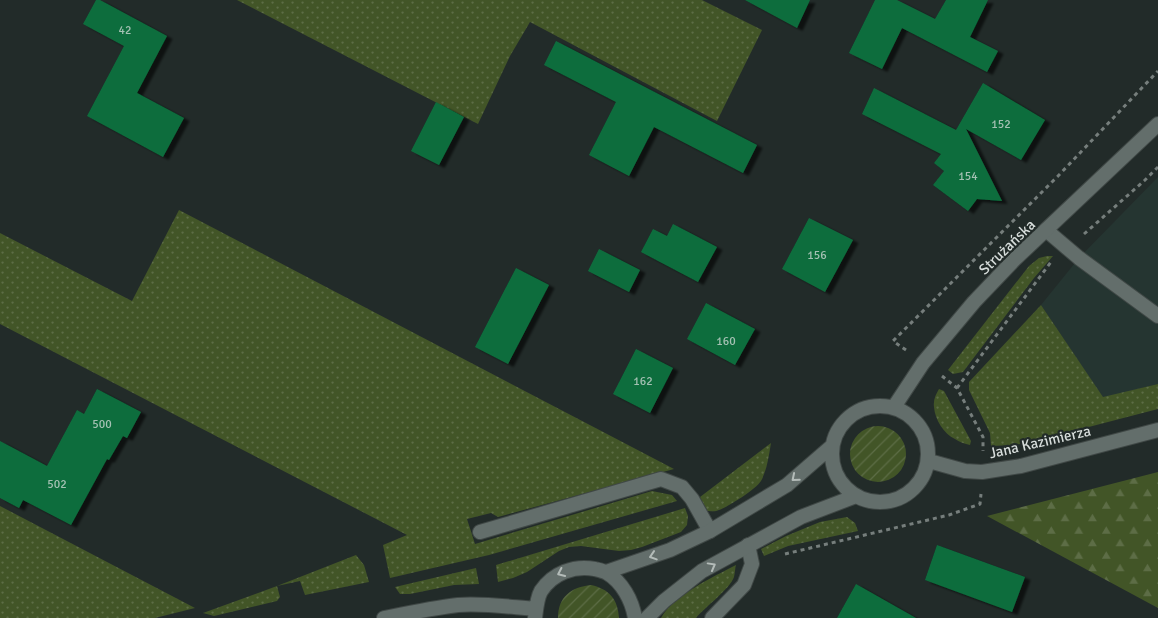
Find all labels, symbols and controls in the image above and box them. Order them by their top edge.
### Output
house number: 42 [119,23,131,38]
house number: 152 [991,117,1011,132]
house number: 154 [958,169,978,184]
street label: Strużańska [975,216,1039,278]
house number: 156 [807,248,827,263]
house number: 160 [716,334,736,349]
house number: 162 [633,374,653,389]
house number: 500 [92,417,112,432]
street label: Jana Kazimierza [987,422,1093,462]
one-way arrow [792,472,801,480]
house number: 502 [47,477,67,492]
one-way arrow [650,550,658,560]
one-way arrow [706,562,715,572]
one-way arrow [557,567,566,578]

